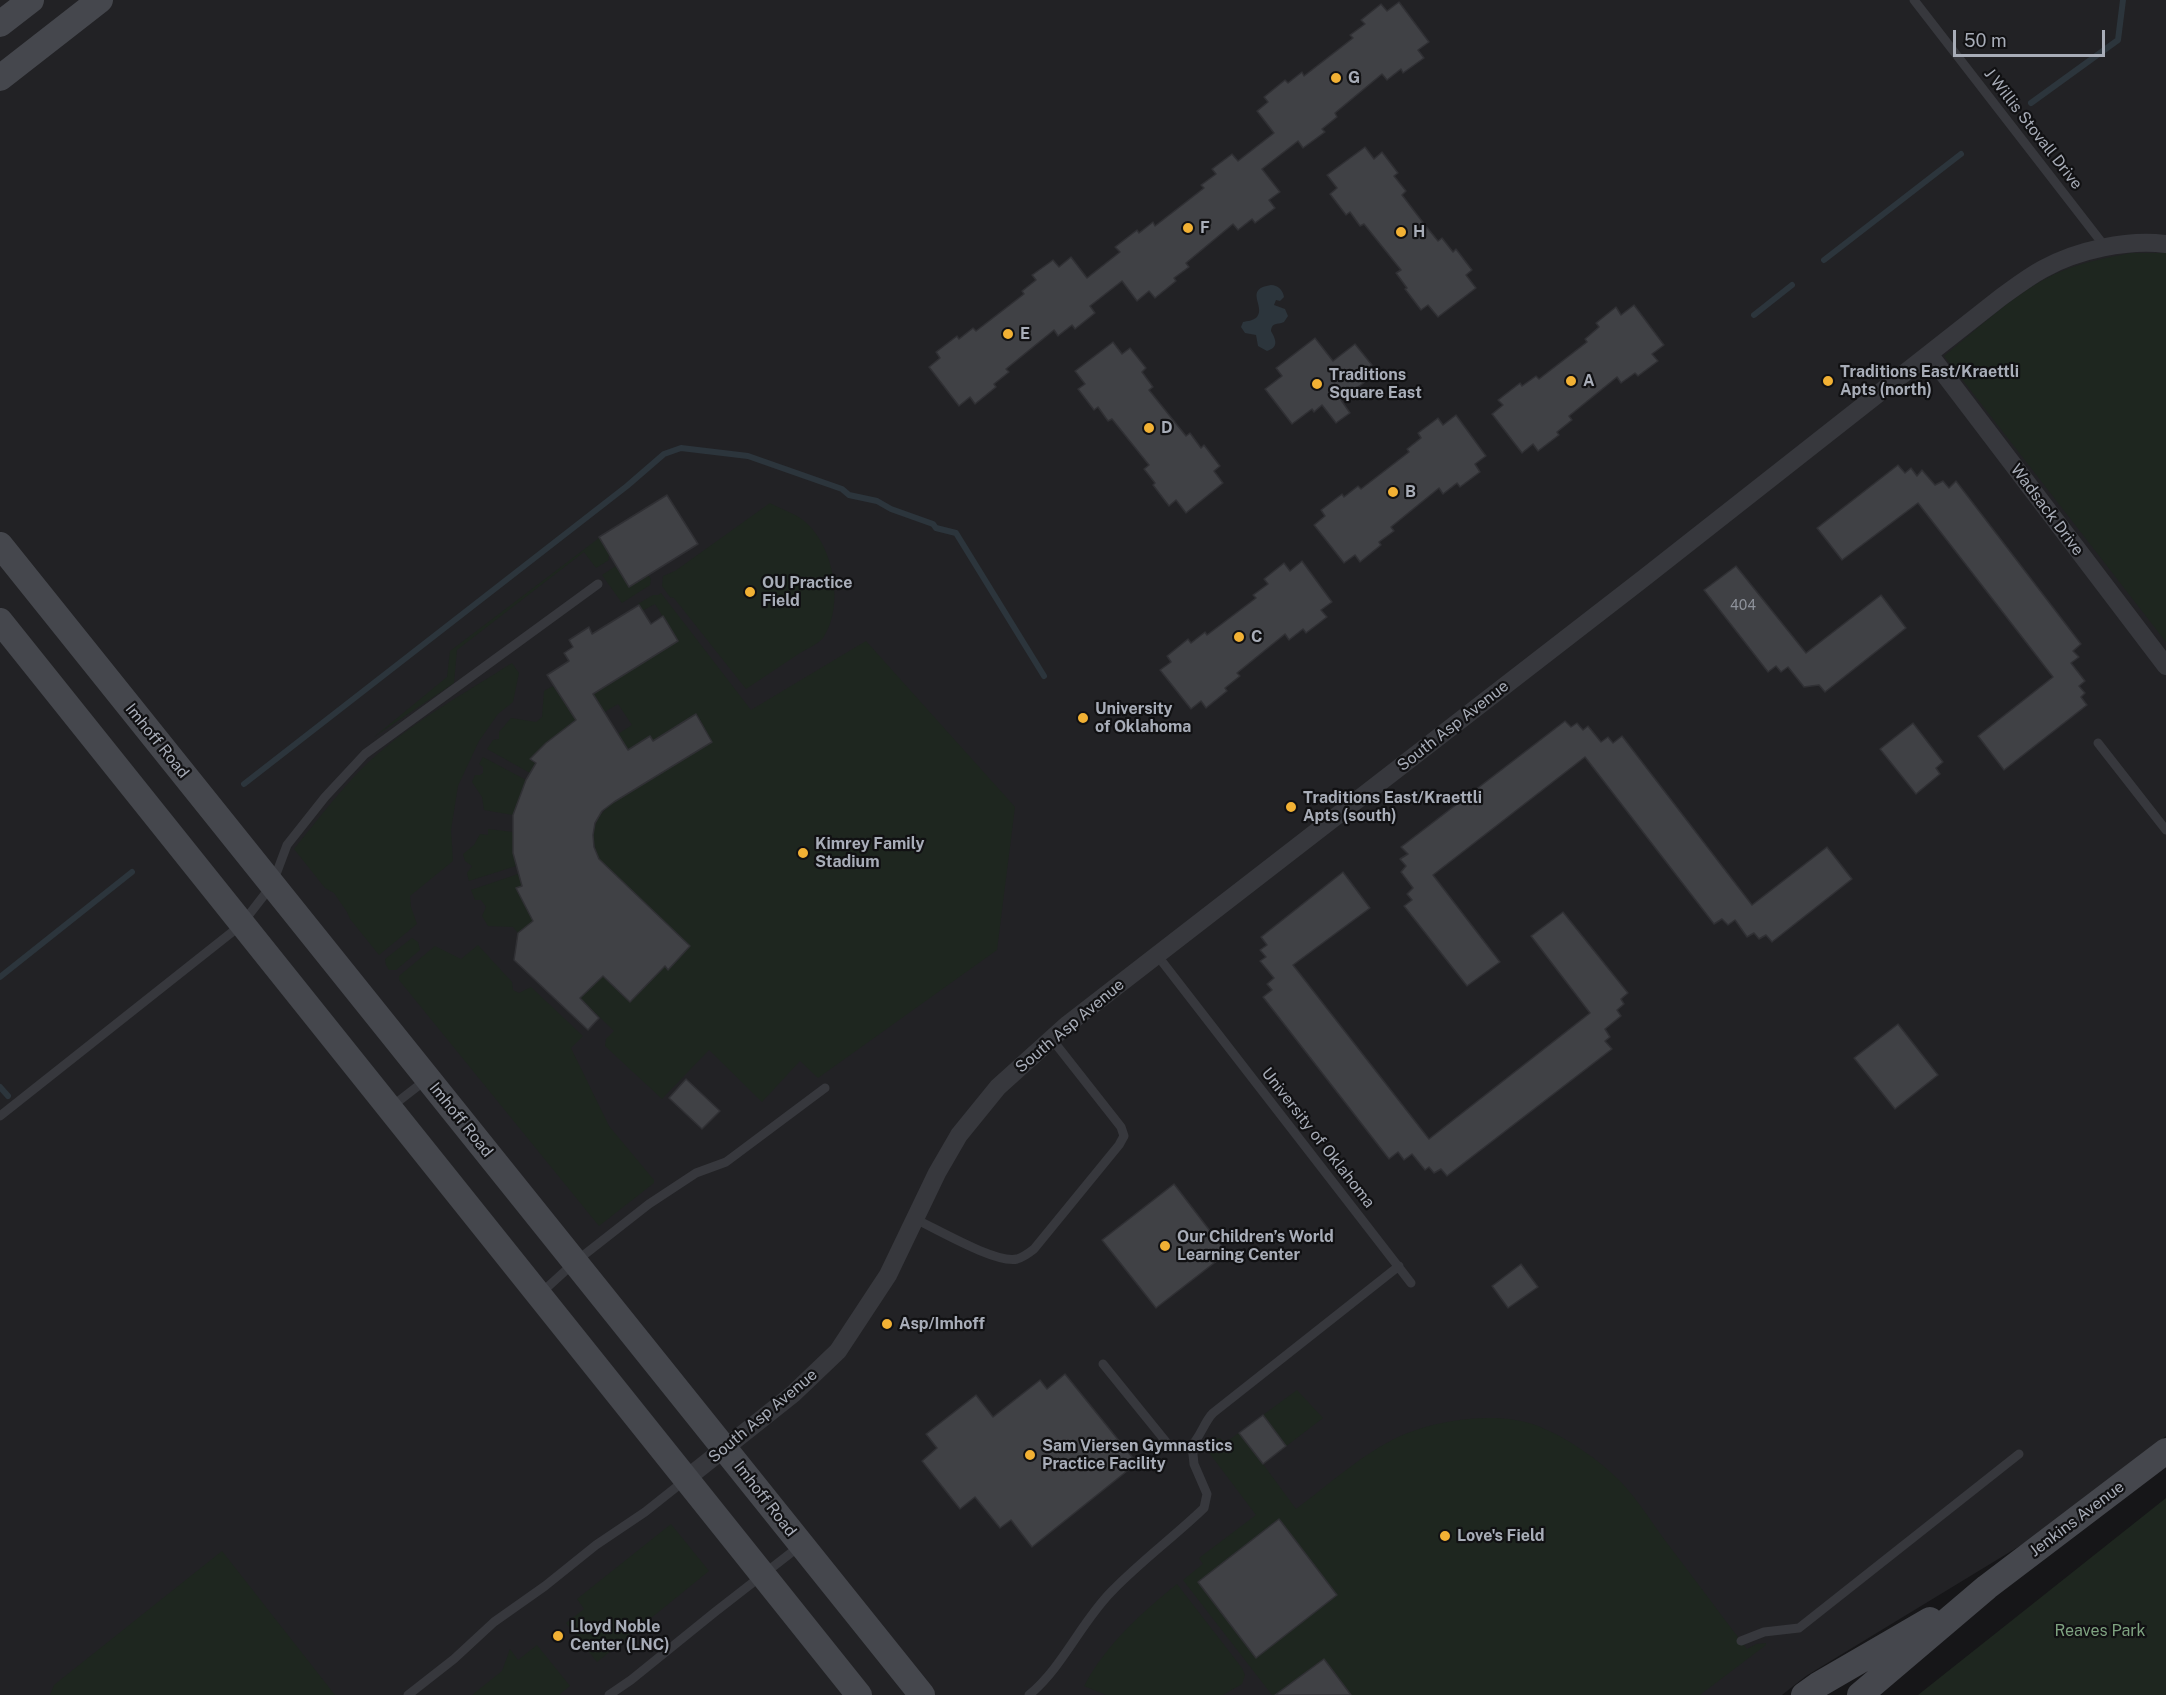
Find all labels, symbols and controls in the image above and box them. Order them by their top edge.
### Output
scale bar [1956,18,2108,56]
text: 50 m [1964,30,2007,51]
street label: J Willis Stovall Drive [1980,65,2086,193]
place label: G [1348,68,1360,88]
marker: G [1329,71,1343,85]
place label: F [1200,218,1210,238]
marker: F [1181,221,1195,235]
place label: H [1413,222,1425,242]
marker: H [1394,225,1408,239]
place label: E [1020,324,1030,344]
marker: E [1001,327,1015,341]
place label: Traditions East/Kraettli Apts (north) [1840,362,2019,400]
place label: Traditions Square East [1329,365,1422,403]
place label: A [1583,371,1595,391]
marker: A [1564,374,1578,388]
marker: Traditions East/Kraettli Apts (north) [1821,374,1835,388]
marker: Traditions Square East [1310,377,1324,391]
place label: D [1161,418,1173,438]
marker: D [1142,421,1156,435]
street label: Wadsack Drive [2006,460,2088,560]
place label: B [1405,482,1416,502]
marker: B [1386,485,1400,499]
place label: OU Practice Field [762,573,852,611]
marker: OU Practice Field [743,585,757,599]
house number: 404 [1730,598,1756,614]
place label: C [1251,627,1262,647]
marker: C [1232,630,1246,644]
street label: South Asp Avenue [1394,677,1512,775]
place label: University of Oklahoma [1095,699,1191,737]
street label: Imhoff Road [121,700,193,782]
marker: University of Oklahoma [1076,711,1090,725]
place label: Traditions East/Kraettli Apts (south) [1303,788,1482,826]
marker: Traditions East/Kraettli Apts (south) [1284,800,1298,814]
place label: Kimrey Family Stadium [815,834,925,872]
marker: Kimrey Family Stadium [796,846,810,860]
street label: South Asp Avenue [1012,975,1128,1077]
street label: University of Oklahoma [1257,1064,1379,1212]
street label: Imhoff Road [425,1079,497,1161]
place label: Our Children’s World Learning Center [1177,1227,1334,1265]
marker: Our Children’s World Learning Center [1158,1239,1172,1253]
place label: Asp/Imhoff [899,1314,985,1334]
marker: Asp/Imhoff [880,1317,894,1331]
street label: South Asp Avenue [705,1365,821,1467]
place label: Sam Viersen Gymnastics Practice Facility [1042,1436,1232,1474]
marker: Sam Viersen Gymnastics Practice Facility [1023,1448,1037,1462]
street label: Imhoff Road [730,1457,800,1541]
street label: Jenkins Avenue [2026,1477,2128,1561]
place label: Love's Field [1457,1526,1544,1546]
marker: Love's Field [1438,1529,1452,1543]
place label: Lloyd Noble Center (LNC) [570,1617,670,1655]
park label: Reaves Park [2054,1621,2146,1641]
marker: Lloyd Noble Center (LNC) [551,1629,565,1643]

